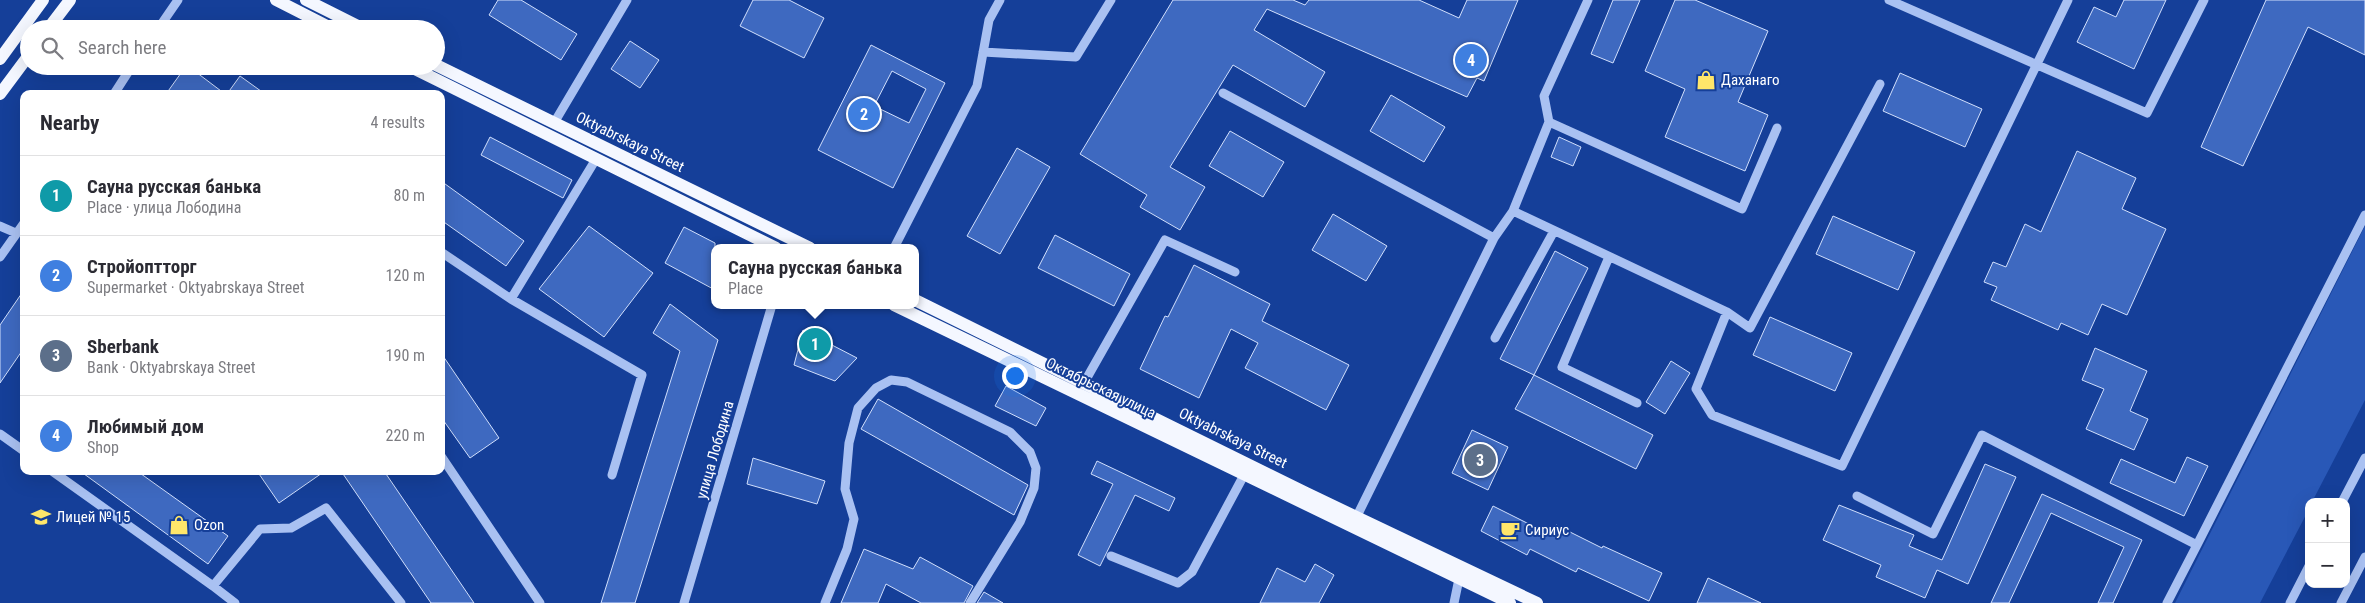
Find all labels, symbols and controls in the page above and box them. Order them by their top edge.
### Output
search box [20,20,445,75]
icon: search [38,34,66,62]
text: Search here [78,36,166,59]
pin: 4 [1455,41,1487,79]
shop icon: Даханаго [1695,69,1717,91]
place label: Даханаго [1721,71,1780,89]
pin: 2 [848,95,880,133]
street label: Oktyabrskaya Street [573,108,687,176]
text: Nearby [40,111,99,135]
text: 4 results [370,113,425,132]
text: Сауна русская банька [87,175,261,198]
text: 1 [52,186,60,205]
text: 80 m [393,186,425,205]
text: Place · улица Лободина [87,198,241,217]
popup [711,244,919,309]
text: Стройоптторг [87,255,197,278]
text: Сауна русская банька [728,256,902,279]
text: 2 [52,266,60,285]
text: 120 m [386,266,425,285]
text: Supermarket · Oktyabrskaya Street [87,278,304,297]
text: Place [728,279,763,298]
pin: 1 [799,325,831,363]
text: Sberbank [87,335,159,358]
text: 3 [52,346,60,365]
text: 190 m [386,346,425,365]
street label: Октябрьская улица [1043,354,1159,422]
text: Bank · Oktyabrskaya Street [87,358,256,377]
your location [1002,363,1028,389]
street label: улица Лободина [692,399,738,501]
street label: Oktyabrskaya Street [1176,404,1290,472]
text: Любимый дом [87,415,204,438]
text: 4 [52,426,60,445]
text: 220 m [386,426,425,445]
text: Shop [87,438,119,457]
pin: 3 [1464,441,1496,479]
map controls [2305,498,2350,588]
button: + [2305,498,2350,543]
school or university icon: Лицей № 15 [30,506,52,528]
place label: Лицей № 15 [56,508,130,526]
shop icon: Ozon [168,514,190,536]
place label: Ozon [194,516,224,534]
cafe icon: Сириус [1499,519,1521,541]
place label: Сириус [1525,521,1569,539]
button: − [2305,543,2350,588]

